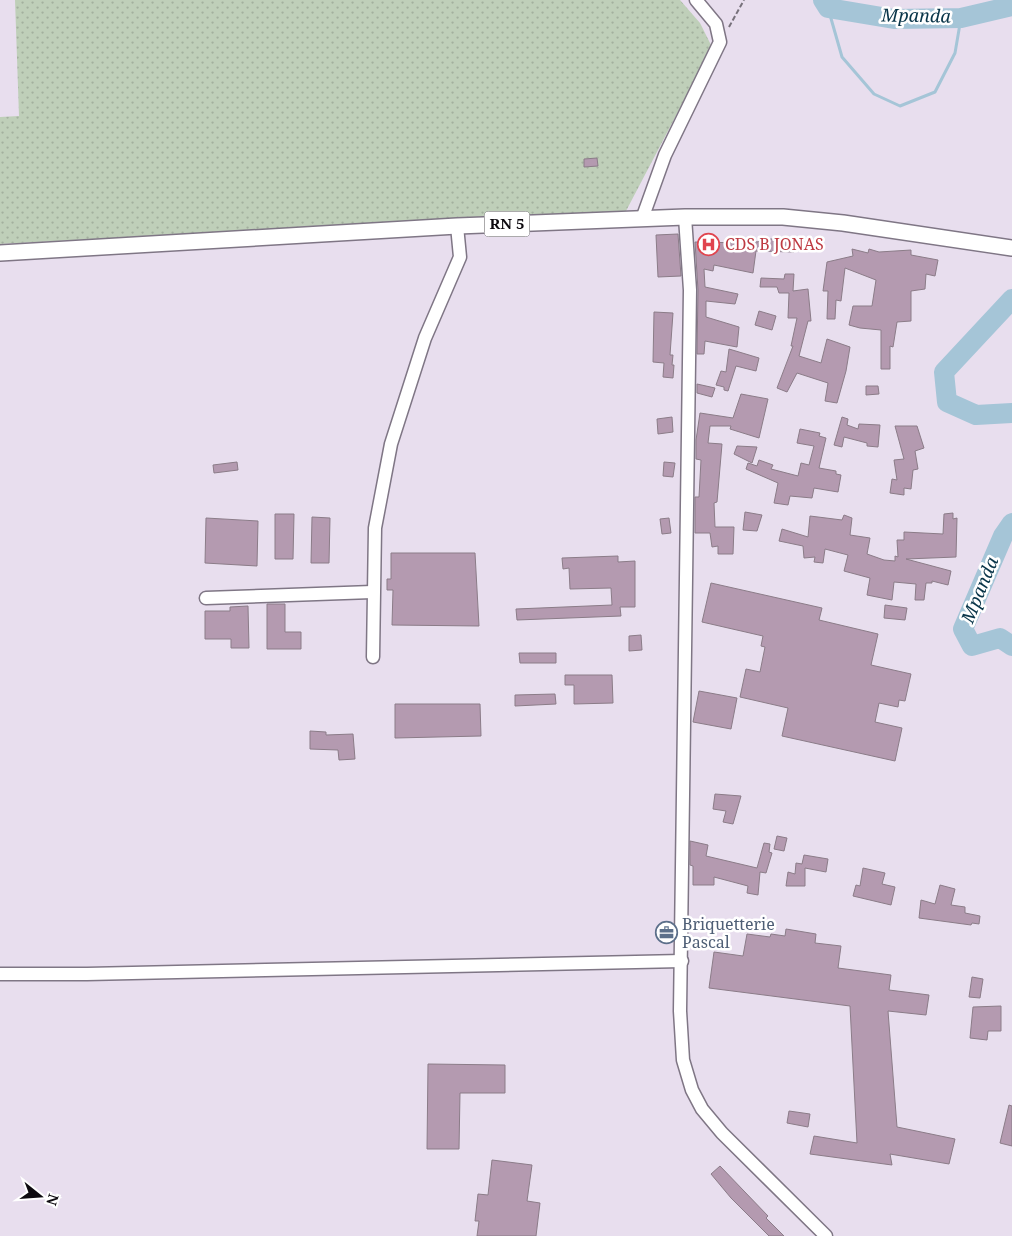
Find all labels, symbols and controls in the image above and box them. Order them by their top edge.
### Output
water label: Mpanda [880,2,951,28]
road number: RN 5 [484,212,530,236]
hospital icon: CDS B JONAS [697,232,721,256]
place label: CDS B JONAS [725,233,824,255]
water label: Mpanda [955,552,1003,627]
place label: Briquetterie Pascal [682,913,775,953]
office icon: Briquetterie Pascal [654,921,678,945]
north arrow [15,1171,65,1221]
text: N [42,1192,64,1208]

